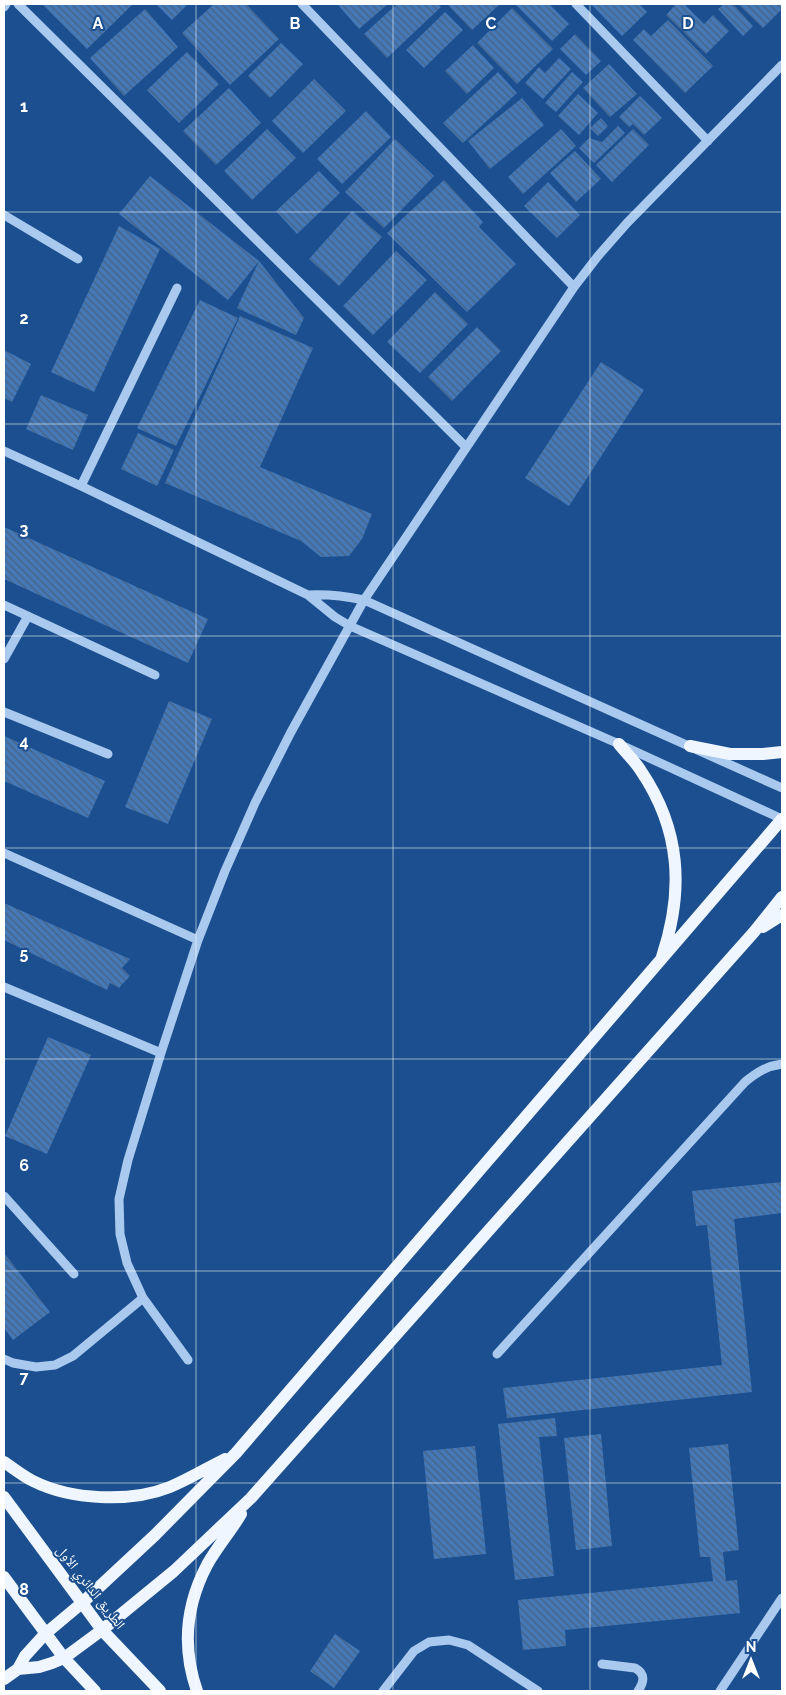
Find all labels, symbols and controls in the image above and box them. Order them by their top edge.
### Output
text: A [93,14,104,33]
text: B [290,14,301,33]
text: C [486,14,497,33]
text: D [682,14,694,33]
text: 1 [20,97,28,116]
text: 2 [19,309,29,328]
text: 3 [20,520,29,539]
text: 4 [19,732,29,751]
text: 5 [20,944,29,963]
text: 6 [19,1156,29,1175]
text: 7 [20,1368,29,1387]
street label: الطريق الدائري الأول [51,1542,129,1634]
text: 8 [19,1580,29,1599]
north arrow [726,1635,776,1685]
text: N [746,1639,756,1655]

